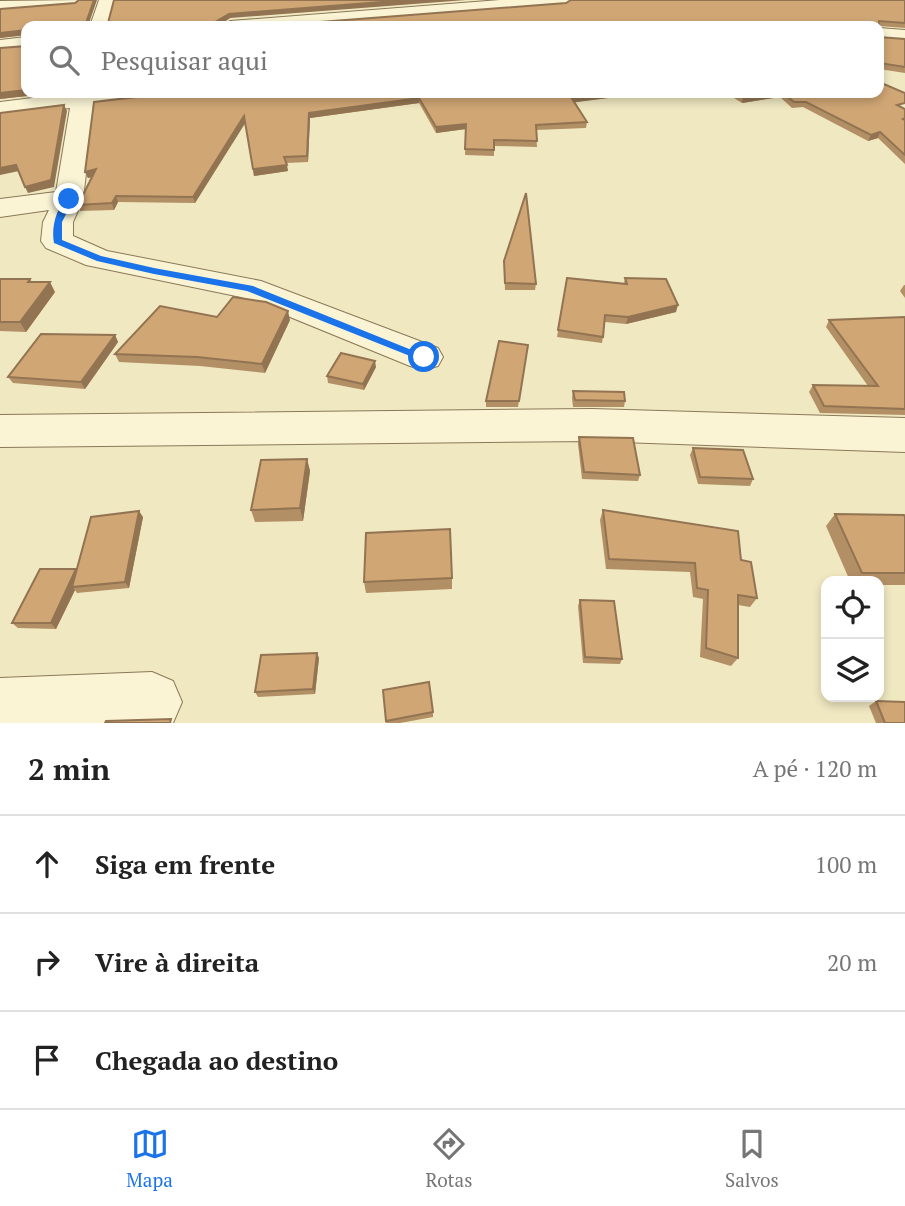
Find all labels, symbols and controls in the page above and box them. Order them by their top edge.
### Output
search box [21,21,884,98]
icon: search [45,41,83,79]
text: Pesquisar aqui [101,43,268,77]
route end [53,183,84,214]
route start [408,341,439,372]
map controls [821,576,884,702]
button: locate [821,576,884,639]
button: layers [821,639,884,702]
text: 2 min [28,749,110,789]
text: A pé · 120 m [753,753,877,784]
icon: ahead [28,845,66,883]
text: Siga em frente [95,847,275,881]
text: 100 m [815,849,877,880]
icon: right [28,943,66,981]
text: Vire à direita [95,945,259,979]
text: 20 m [827,947,877,978]
icon: arrive [28,1041,66,1079]
text: Chegada ao destino [95,1043,338,1077]
tab: Mapa [126,1125,173,1192]
tab: Rotas [425,1125,472,1192]
tab: Salvos [725,1125,779,1192]

